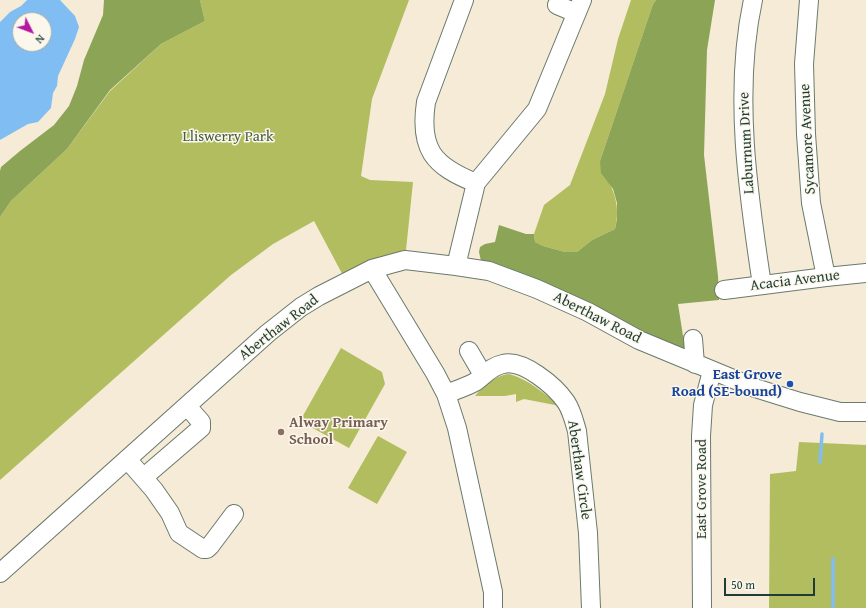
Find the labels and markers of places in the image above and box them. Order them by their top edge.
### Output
place label: East Grove Road (SE-bound) [671,366,782,401]
marker: East Grove Road (SE-bound) [785,379,795,389]
place label: Alway Primary School [289,414,388,449]
marker: Alway Primary School [276,427,286,437]

